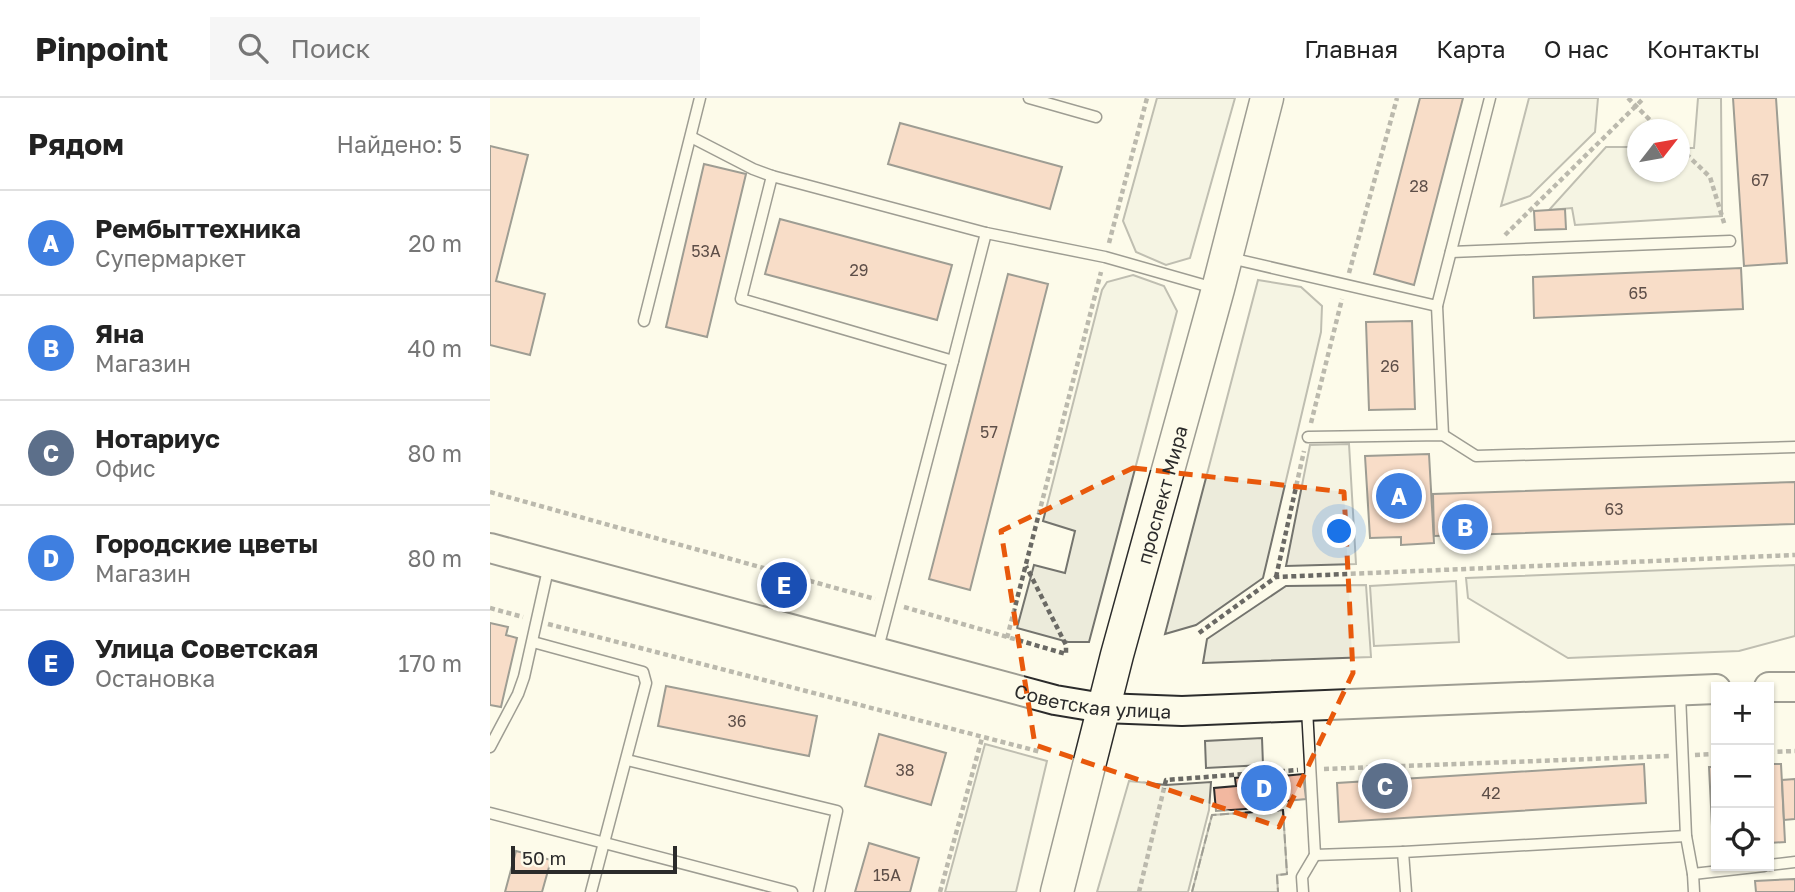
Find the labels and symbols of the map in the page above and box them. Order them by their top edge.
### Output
north arrow [1627,119,1690,182]
house number: 67 [1751,170,1769,190]
house number: 28 [1409,176,1429,196]
house number: 53А [691,241,721,261]
house number: 29 [850,260,868,280]
house number: 65 [1629,283,1647,303]
house number: 26 [1381,356,1399,376]
house number: 57 [980,422,998,442]
street label: проспект Мира [1131,423,1191,566]
pin: A [1376,470,1422,522]
house number: 63 [1604,499,1624,519]
pin: B [1442,501,1488,553]
your location [1322,514,1356,548]
pin: E [761,559,807,611]
street label: Советская улица [1012,678,1172,722]
house number: 36 [727,711,747,731]
house number: 38 [895,760,915,780]
pin: C [1362,760,1408,812]
pin: D [1241,762,1287,814]
house number: 42 [1481,783,1501,803]
scale bar [511,843,677,875]
house number: 15А [873,865,901,885]

